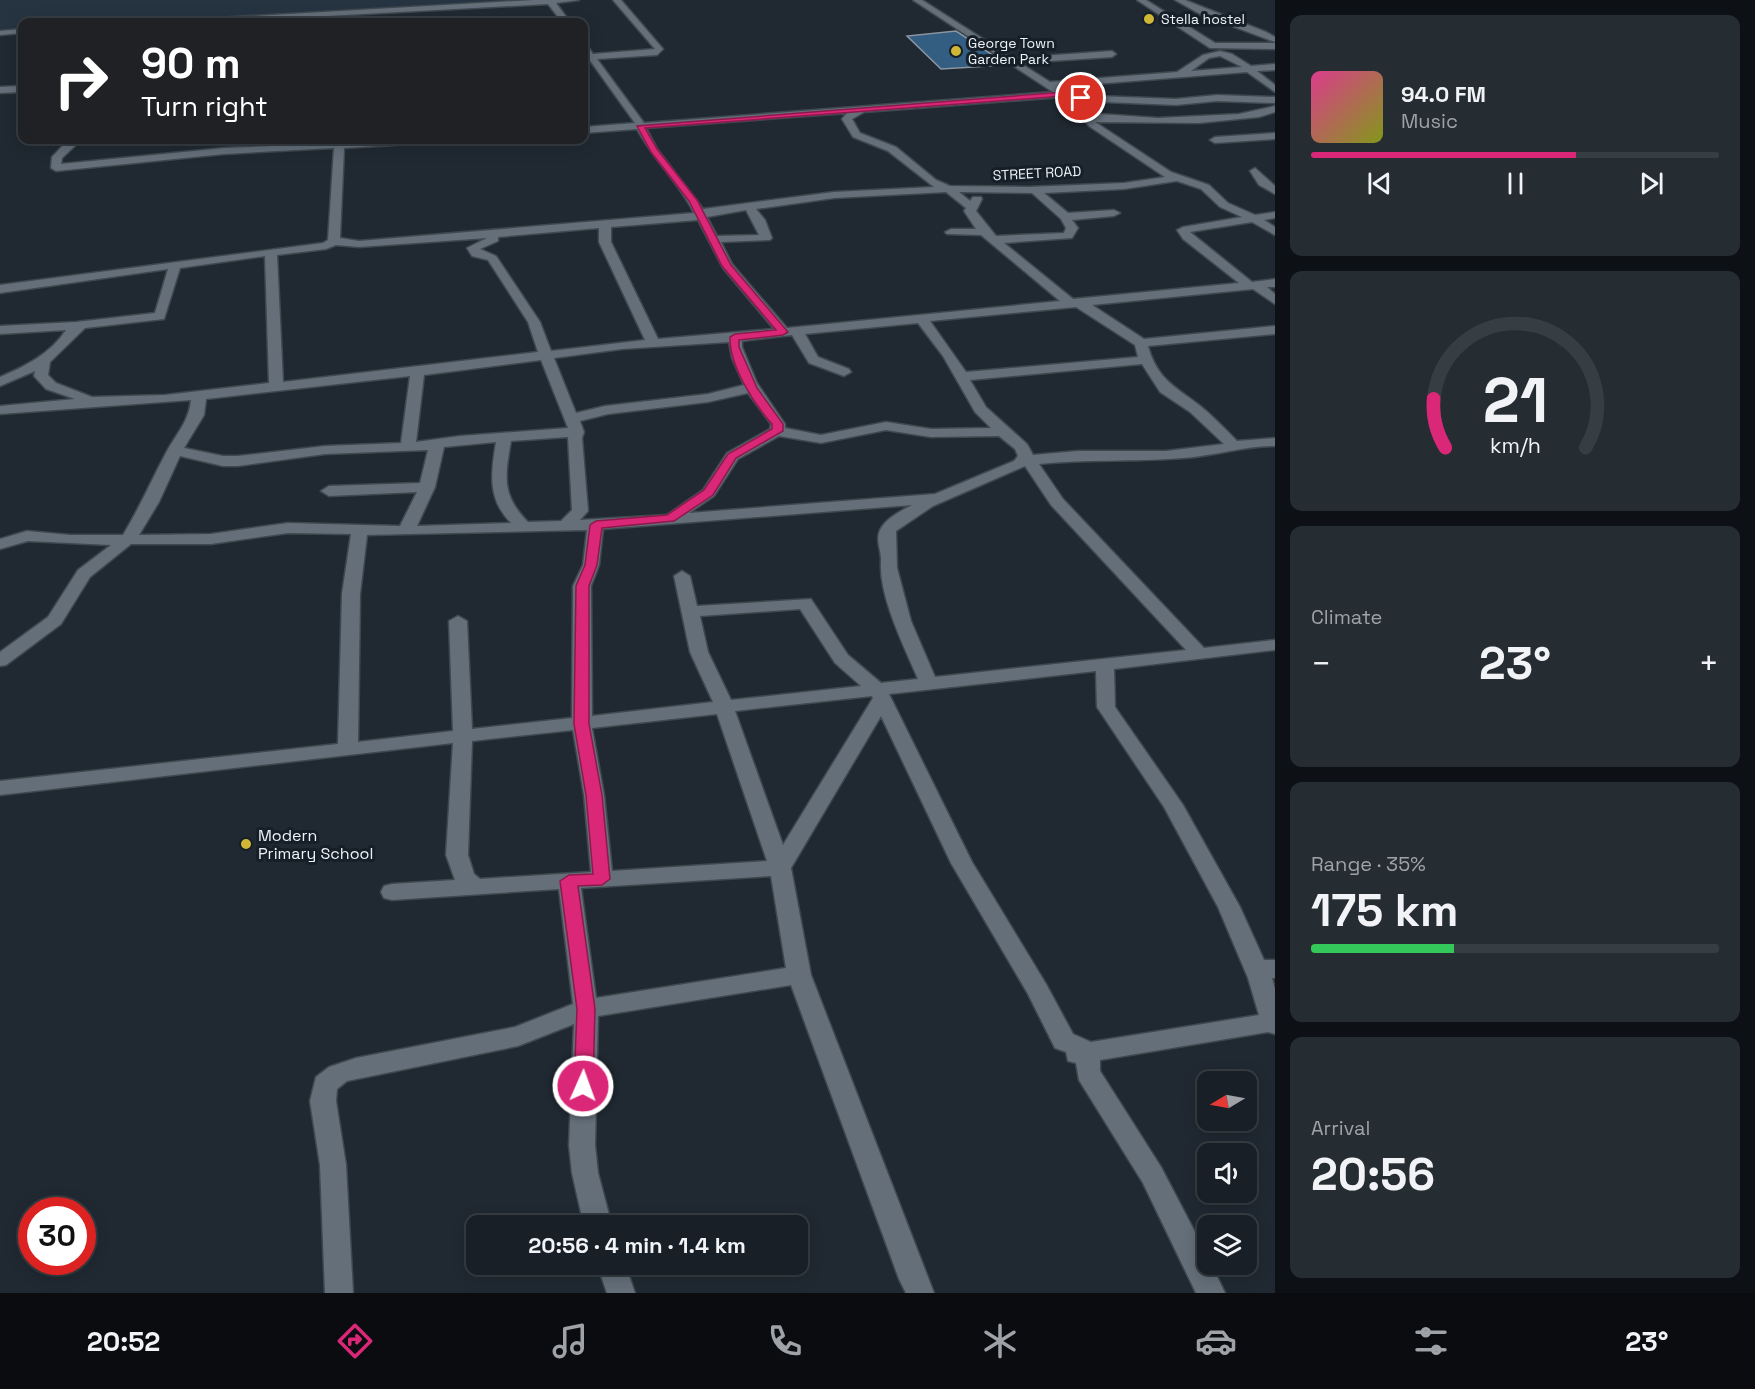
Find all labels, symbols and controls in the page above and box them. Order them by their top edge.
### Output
place label: Stella hostel [1161,10,1245,28]
marker: Stella hostel [1142,12,1156,26]
place label: George Town Garden Park [968,34,1055,68]
text: 90 m [141,37,241,90]
icon: right [42,42,120,120]
marker: George Town Garden Park [949,44,963,58]
pin [1055,72,1106,123]
text: 94.0 FM [1401,80,1486,108]
icon: arrive [1064,81,1097,114]
text: Turn right [141,89,268,124]
text: Music [1401,108,1458,134]
street label: STREET ROAD [992,162,1082,184]
icon: previous [1363,167,1396,200]
icon: pause [1499,167,1532,200]
icon: next [1635,167,1668,200]
text: 21 [1482,361,1548,440]
text: km/h [1489,432,1541,459]
text: Climate [1311,604,1382,630]
text: 23° [1479,635,1551,692]
text: − [1311,643,1331,685]
text: + [1699,643,1719,685]
place label: Modern Primary School [258,825,373,864]
marker: Modern Primary School [239,837,253,851]
text: Range · 35% [1311,851,1426,877]
text: 175 km [1311,882,1459,939]
position arrow [551,1054,615,1118]
north arrow [1197,1071,1257,1131]
map controls [1197,1071,1257,1275]
text: Arrival [1311,1115,1370,1141]
button: sound [1197,1143,1257,1203]
text: 20:56 [1311,1146,1435,1203]
speed limit sign: 30 [18,1197,96,1275]
button: layers [1197,1215,1257,1275]
text: 20:56 · 4 min · 1.4 km [528,1231,746,1259]
icon: directions [334,1320,376,1362]
icon: music [549,1320,591,1362]
icon: phone [764,1320,806,1362]
icon: climate [979,1320,1021,1362]
icon: car [1195,1320,1237,1362]
icon: filters [1410,1320,1452,1362]
text: 20:52 [87,1324,160,1359]
text: 23° [1625,1324,1668,1359]

